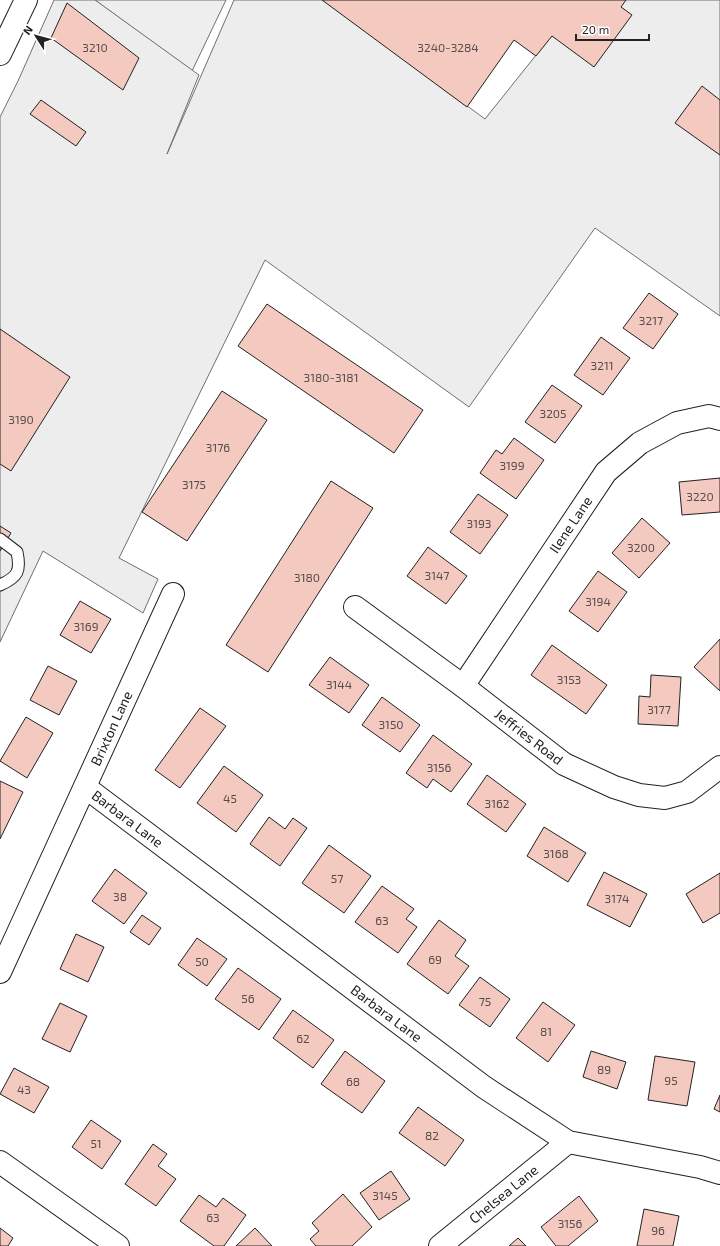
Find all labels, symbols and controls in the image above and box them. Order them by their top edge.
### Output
north arrow [16,16,56,56]
scale bar [576,16,649,42]
text: 20 m [582,22,609,36]
text: N [20,23,35,37]
house number: 3210 [82,40,108,54]
house number: 3240-3284 [417,40,479,54]
house number: 3217 [639,313,663,327]
house number: 3211 [591,358,613,372]
house number: 3180-3181 [304,370,358,384]
house number: 3205 [539,406,567,420]
house number: 3190 [8,412,34,426]
house number: 3176 [206,440,230,454]
house number: 3199 [499,458,525,472]
house number: 3175 [182,477,206,491]
house number: 3220 [686,489,714,503]
street label: Ilene Lane [545,493,595,556]
house number: 3193 [467,516,491,530]
house number: 3200 [627,540,655,554]
house number: 3147 [425,568,449,582]
house number: 3180 [294,570,320,584]
house number: 3194 [585,594,611,608]
house number: 3169 [73,619,99,633]
house number: 3153 [557,672,581,686]
house number: 3144 [326,677,352,691]
street label: Brixton Lane [87,688,136,768]
house number: 3177 [647,702,671,716]
street label: Jeffries Road [492,705,567,768]
house number: 3150 [378,717,404,731]
house number: 3156 [427,760,452,774]
street label: Barbara Lane [89,786,167,851]
house number: 45 [223,791,237,805]
house number: 3162 [484,796,510,810]
house number: 3168 [543,846,569,860]
house number: 57 [331,871,343,885]
house number: 38 [113,889,127,903]
house number: 3174 [605,891,629,905]
house number: 63 [375,913,389,927]
house number: 69 [428,952,442,966]
house number: 50 [195,954,209,968]
street label: Barbara Lane [348,981,426,1045]
house number: 56 [241,991,255,1005]
house number: 75 [479,994,491,1008]
house number: 81 [540,1024,552,1038]
house number: 62 [296,1031,310,1045]
house number: 89 [597,1062,611,1076]
house number: 95 [664,1073,678,1087]
house number: 68 [346,1074,360,1088]
house number: 43 [17,1082,31,1096]
house number: 82 [425,1128,439,1142]
house number: 51 [90,1136,102,1150]
street label: Chelsea Lane [465,1161,541,1227]
house number: 3145 [372,1188,398,1202]
house number: 63 [206,1210,220,1224]
house number: 3156 [558,1216,583,1230]
house number: 96 [651,1223,665,1237]

